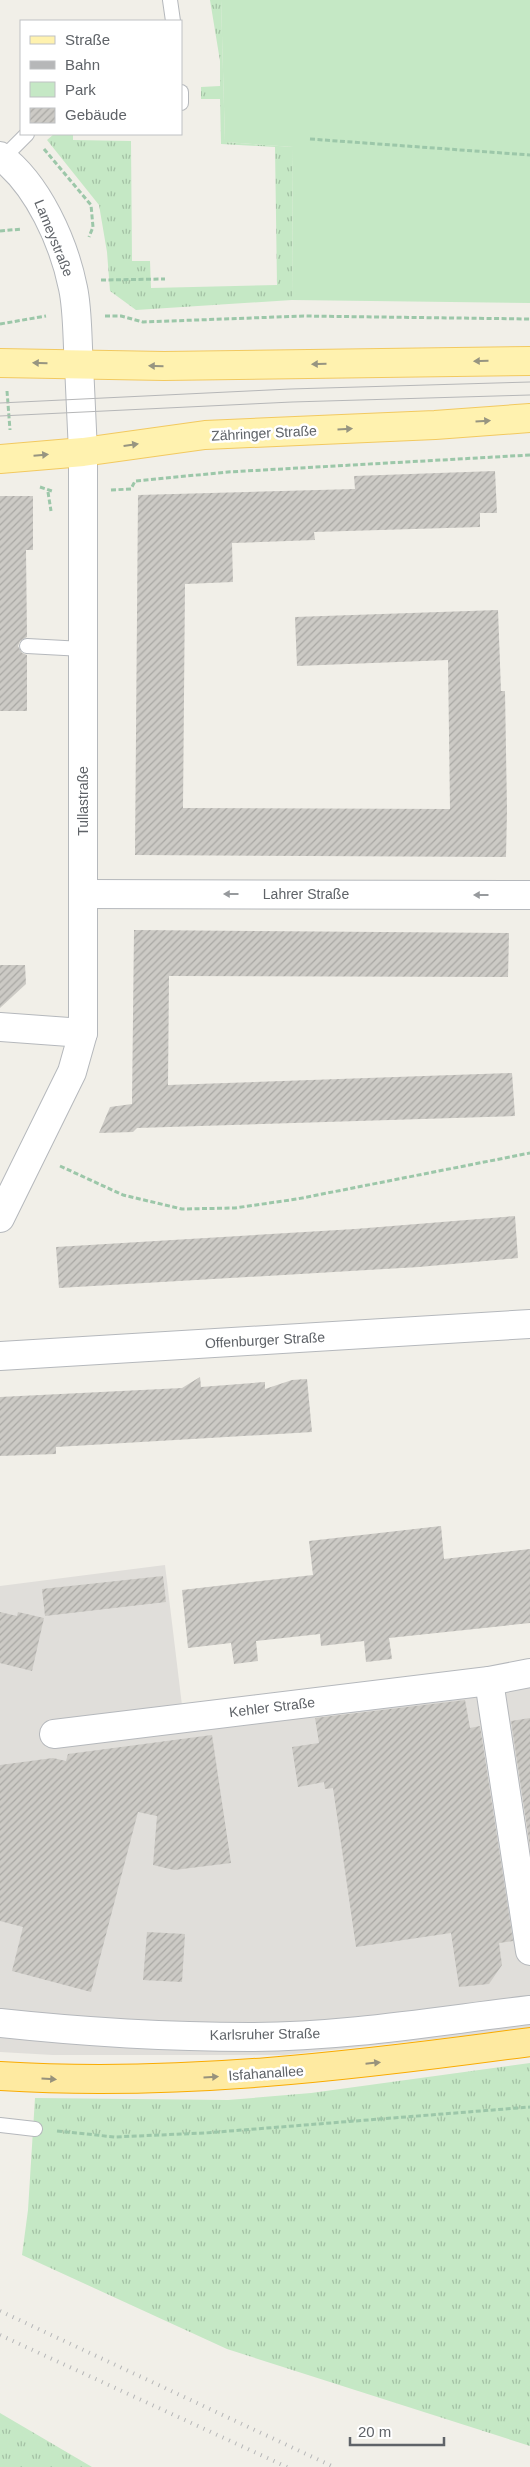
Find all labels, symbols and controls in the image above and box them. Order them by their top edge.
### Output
legend [20,20,182,135]
text: Straße [65,31,110,48]
text: Bahn [65,56,100,73]
text: Park [65,81,96,98]
text: Gebäude [65,106,127,123]
street label: Lameystraße [31,197,77,279]
one-way arrow [473,358,489,366]
one-way arrow [31,359,47,367]
one-way arrow [311,360,327,368]
one-way arrow [148,362,164,370]
one-way arrow [475,417,491,425]
street label: Zähringer Straße [211,422,317,444]
one-way arrow [338,424,354,432]
one-way arrow [123,441,139,449]
one-way arrow [34,451,50,459]
street label: Tullastraße [75,766,91,836]
street label: Lahrer Straße [263,886,349,902]
one-way arrow [223,890,239,898]
one-way arrow [473,891,489,899]
street label: Offenburger Straße [204,1329,326,1351]
street label: Kehler Straße [228,1694,316,1720]
street label: Karlsruher Straße [210,2025,321,2043]
one-way arrow [365,2059,381,2067]
street label: Isfahanallee [228,2062,304,2084]
one-way arrow [203,2073,219,2081]
one-way arrow [41,2075,57,2083]
scale bar [350,2414,444,2446]
text: 20 m [358,2423,391,2440]

